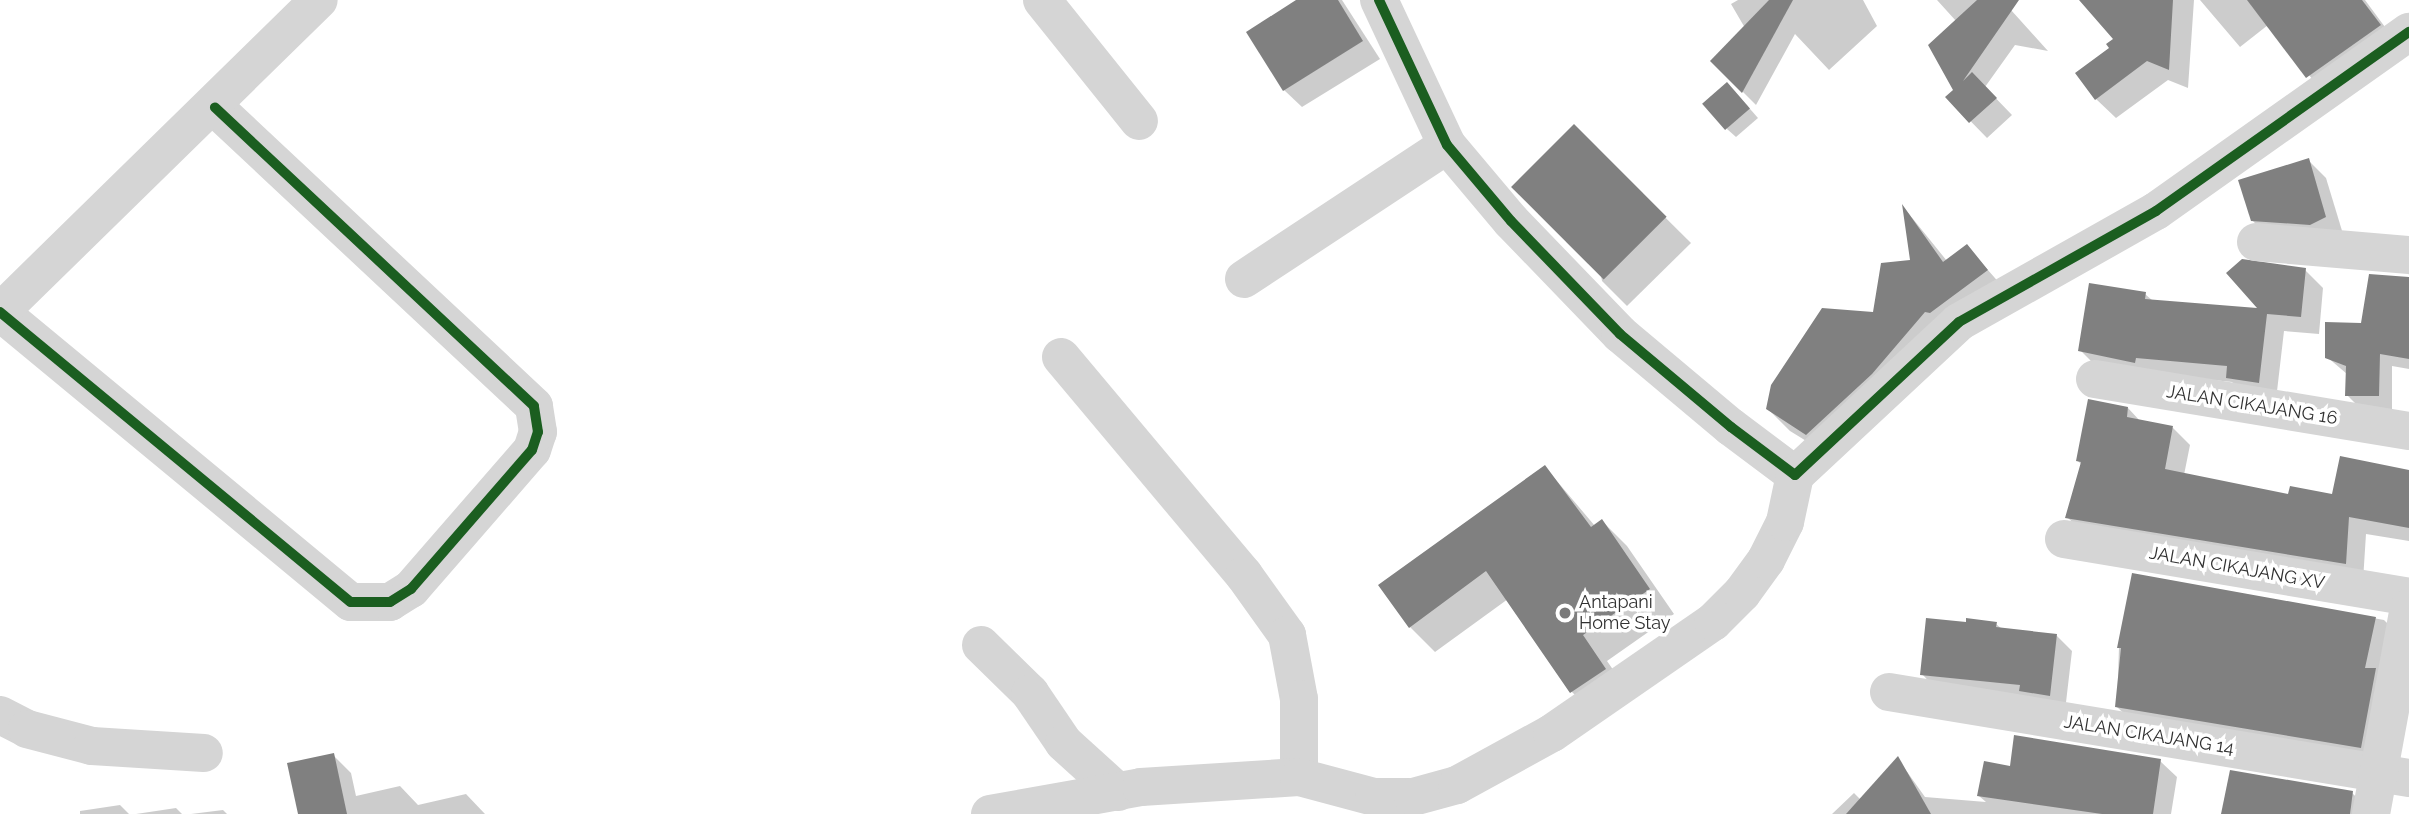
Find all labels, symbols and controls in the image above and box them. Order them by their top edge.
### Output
street label: JALAN CIKAJANG 16 [2165,381,2339,429]
street label: JALAN CIKAJANG XV [2148,542,2326,594]
place label: Antapani Home Stay [1579,592,1671,634]
marker: Antapani Home Stay [1557,605,1573,621]
street label: JALAN CIKAJANG 14 [2063,711,2235,759]

